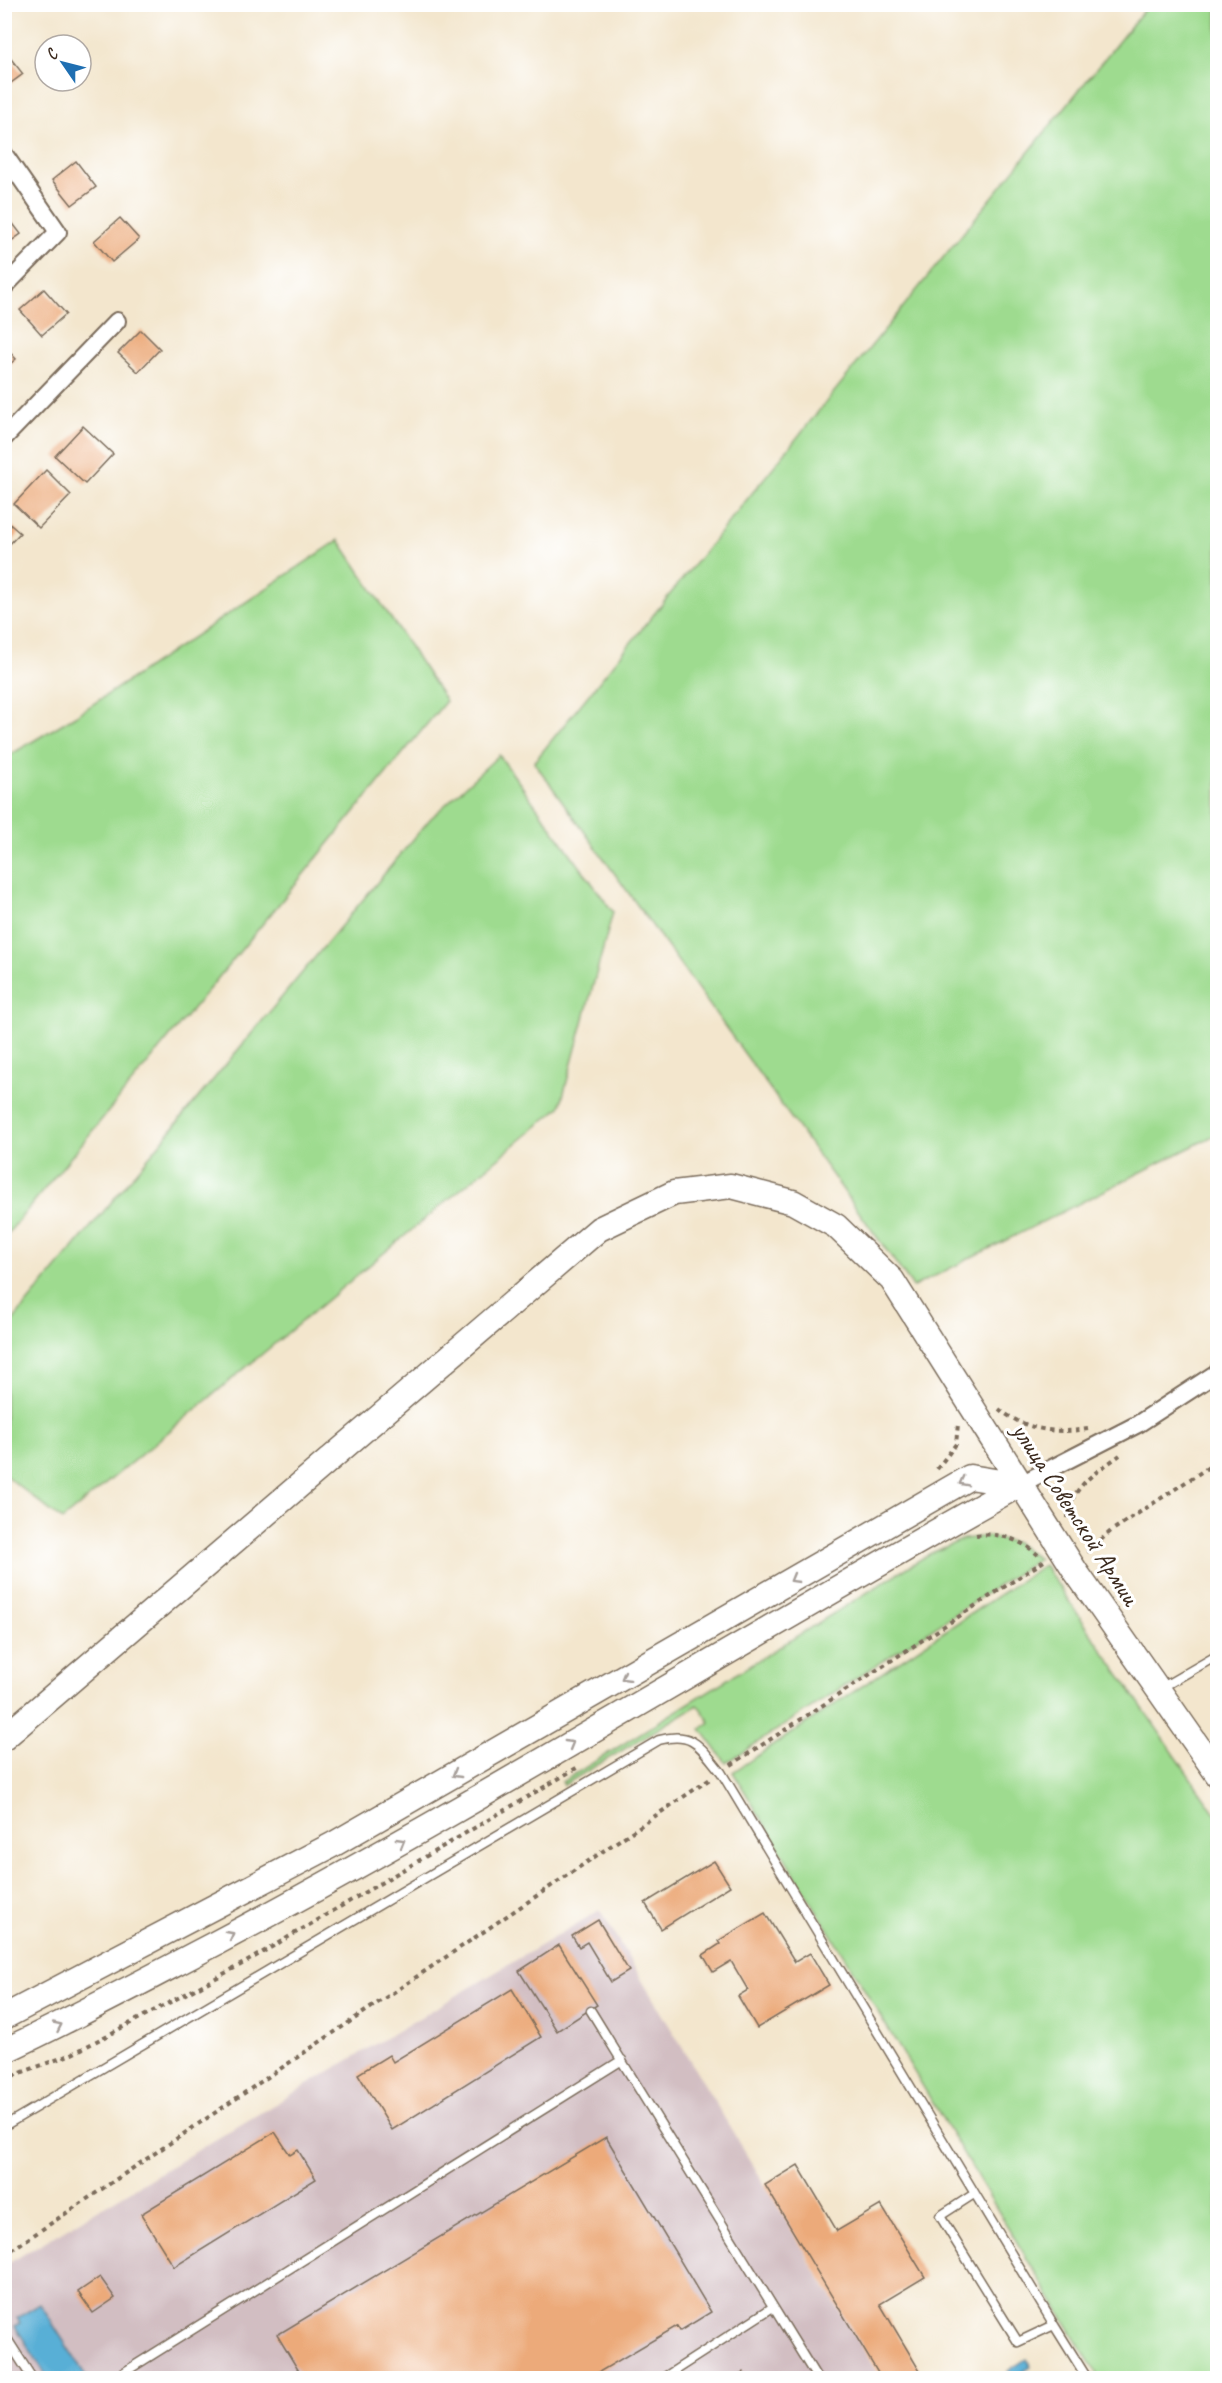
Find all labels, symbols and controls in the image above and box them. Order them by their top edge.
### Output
north arrow [33,33,93,93]
text: С [41,44,63,64]
street label: улица Советской Армии [1004,1415,1148,1613]
one-way arrow [958,1475,969,1487]
one-way arrow [790,1572,800,1584]
one-way arrow [621,1670,631,1681]
one-way arrow [564,1740,574,1751]
one-way arrow [452,1767,462,1778]
one-way arrow [395,1838,405,1849]
one-way arrow [224,1931,235,1943]
one-way arrow [51,2022,62,2034]

